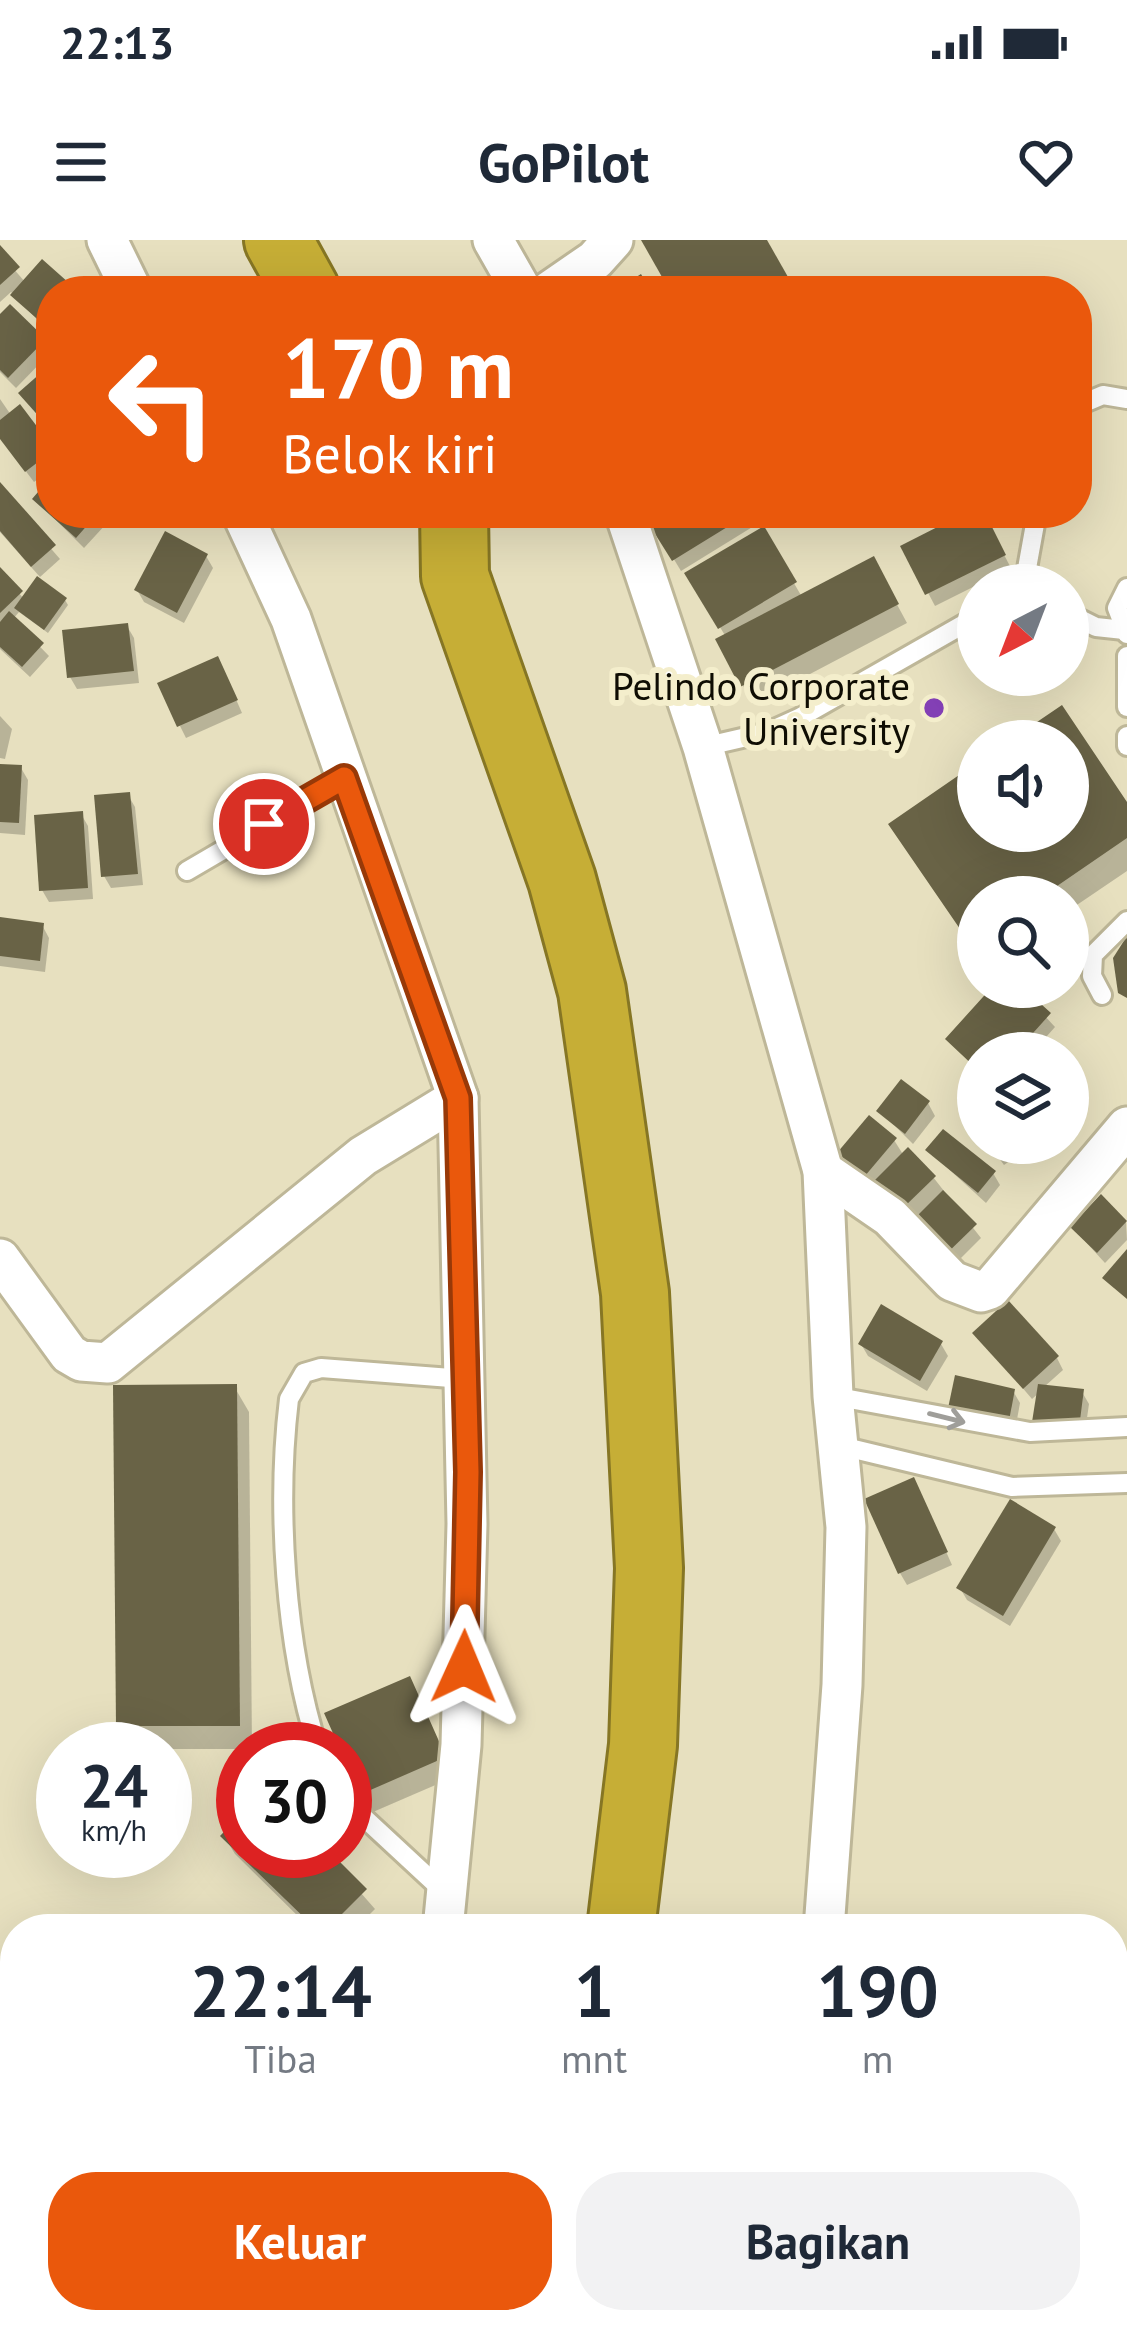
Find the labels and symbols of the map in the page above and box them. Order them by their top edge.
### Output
north arrow [957,564,1089,696]
place label: Pelindo Corporate University [612,660,910,756]
marker: Pelindo Corporate University [921,695,947,721]
pin [213,773,315,875]
one-way arrow [928,1408,966,1430]
position arrow [401,1604,527,1730]
speed limit sign: 30 [216,1722,372,1878]

